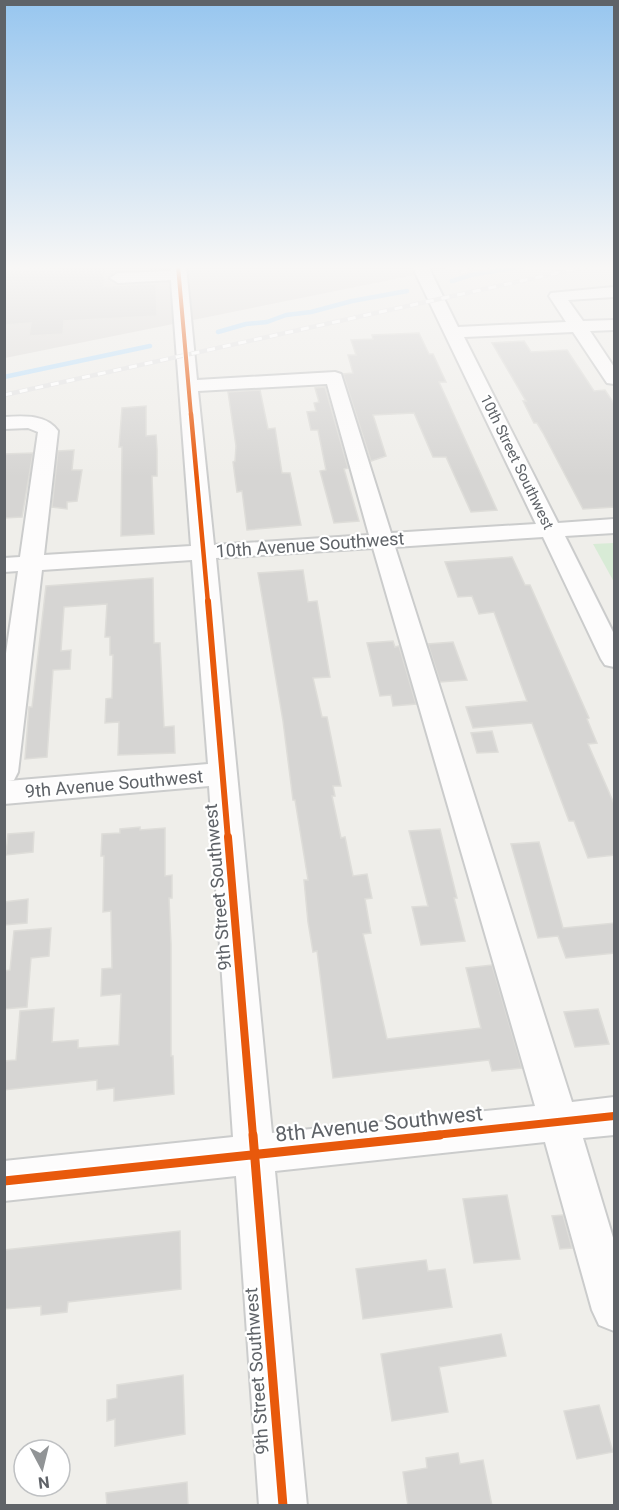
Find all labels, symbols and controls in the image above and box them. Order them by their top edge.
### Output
street label: 10th Street Southwest [477,392,558,532]
street label: 10th Avenue Southwest [215,527,405,562]
street label: 9th Avenue Southwest [24,765,204,802]
street label: 9th Street Southwest [200,803,235,971]
street label: 8th Avenue Southwest [274,1101,484,1147]
street label: 9th Street Southwest [240,1287,273,1455]
north arrow [12,1438,72,1498]
text: N [37,1472,51,1493]

